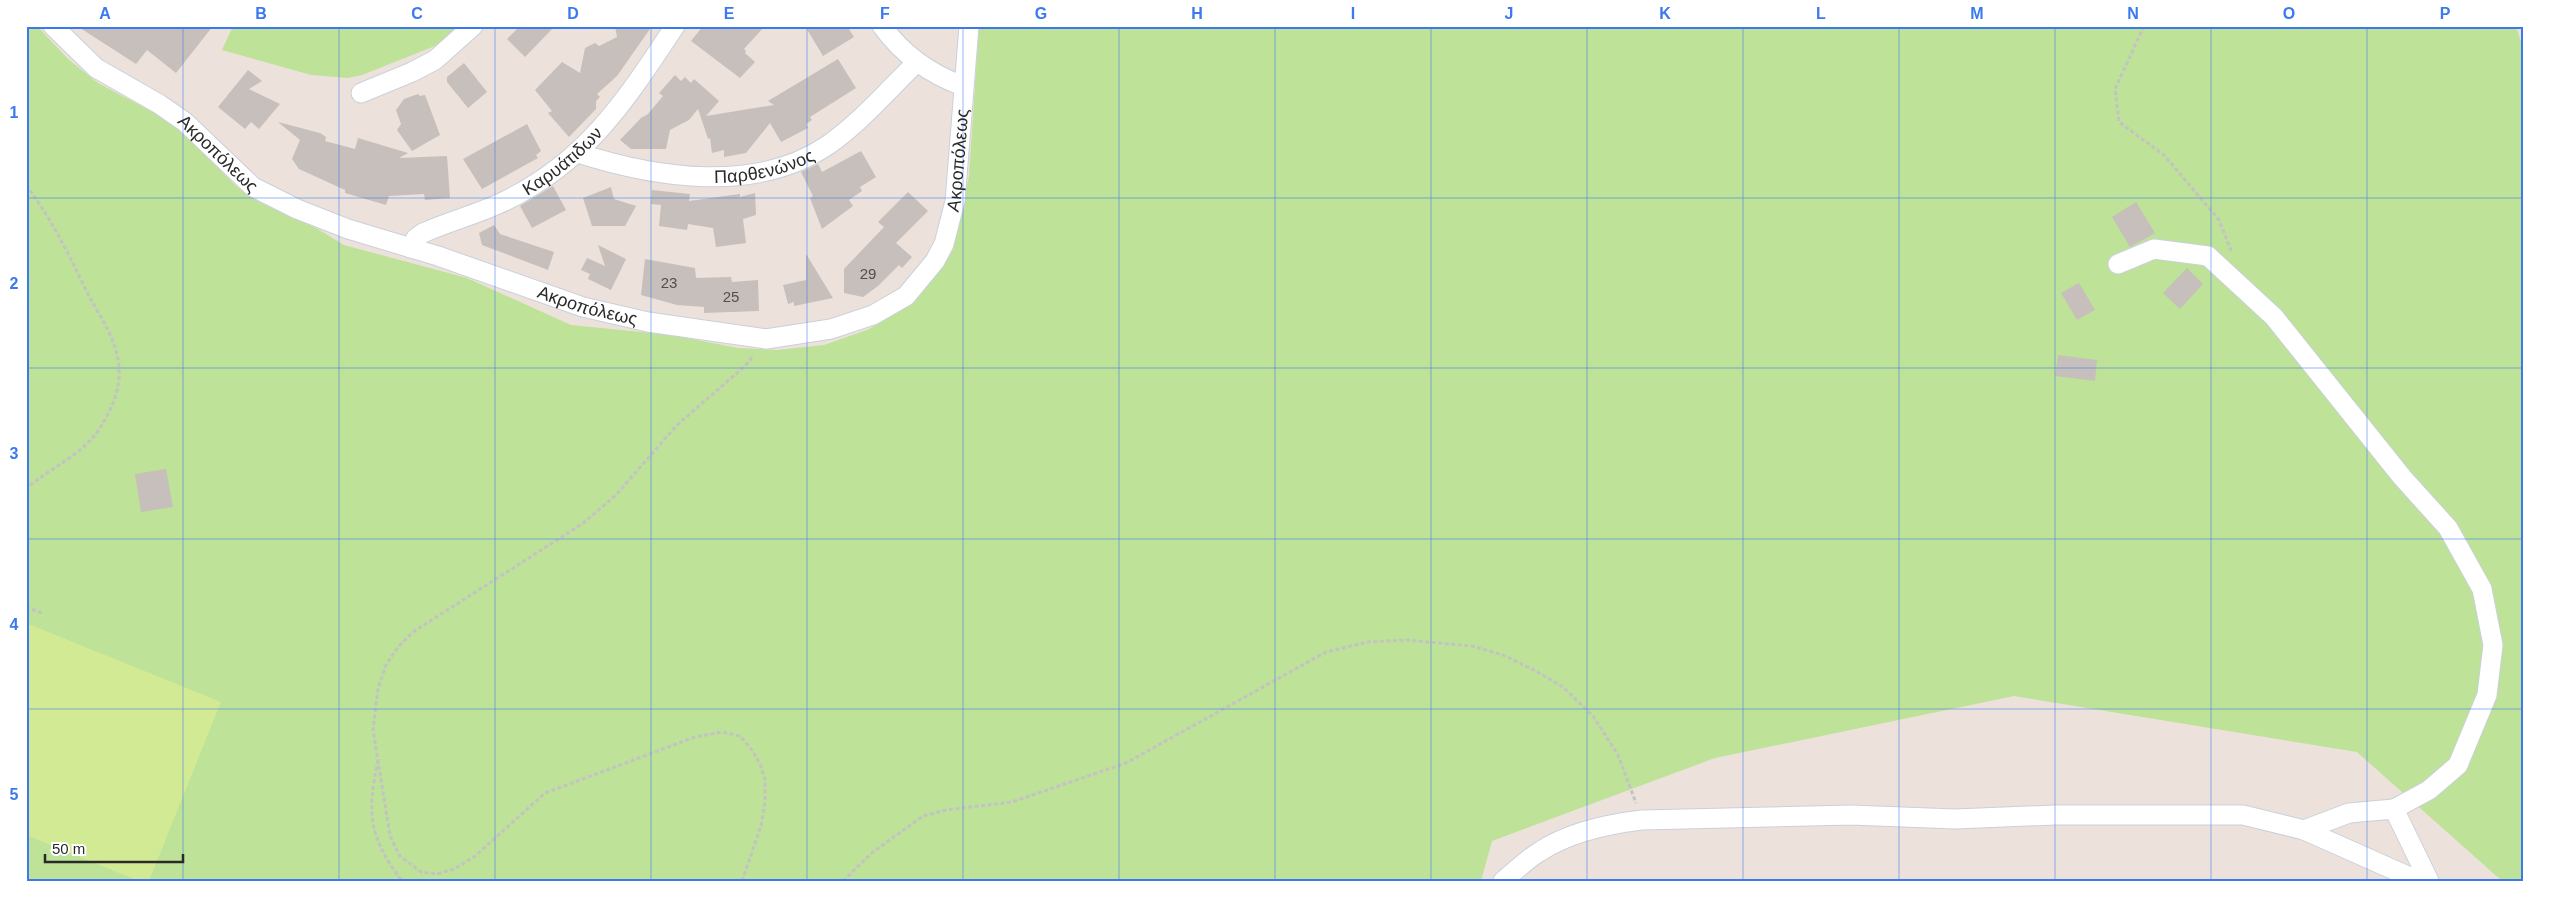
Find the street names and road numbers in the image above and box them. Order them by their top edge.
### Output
street label: Ακροπόλεως [943,108,972,214]
street label: Ακροπόλεως [174,111,262,197]
street label: Καρυάτιδων [519,123,606,199]
street label: Παρθενώνος [714,145,818,187]
street label: Ακροπόλεως [535,282,640,329]

